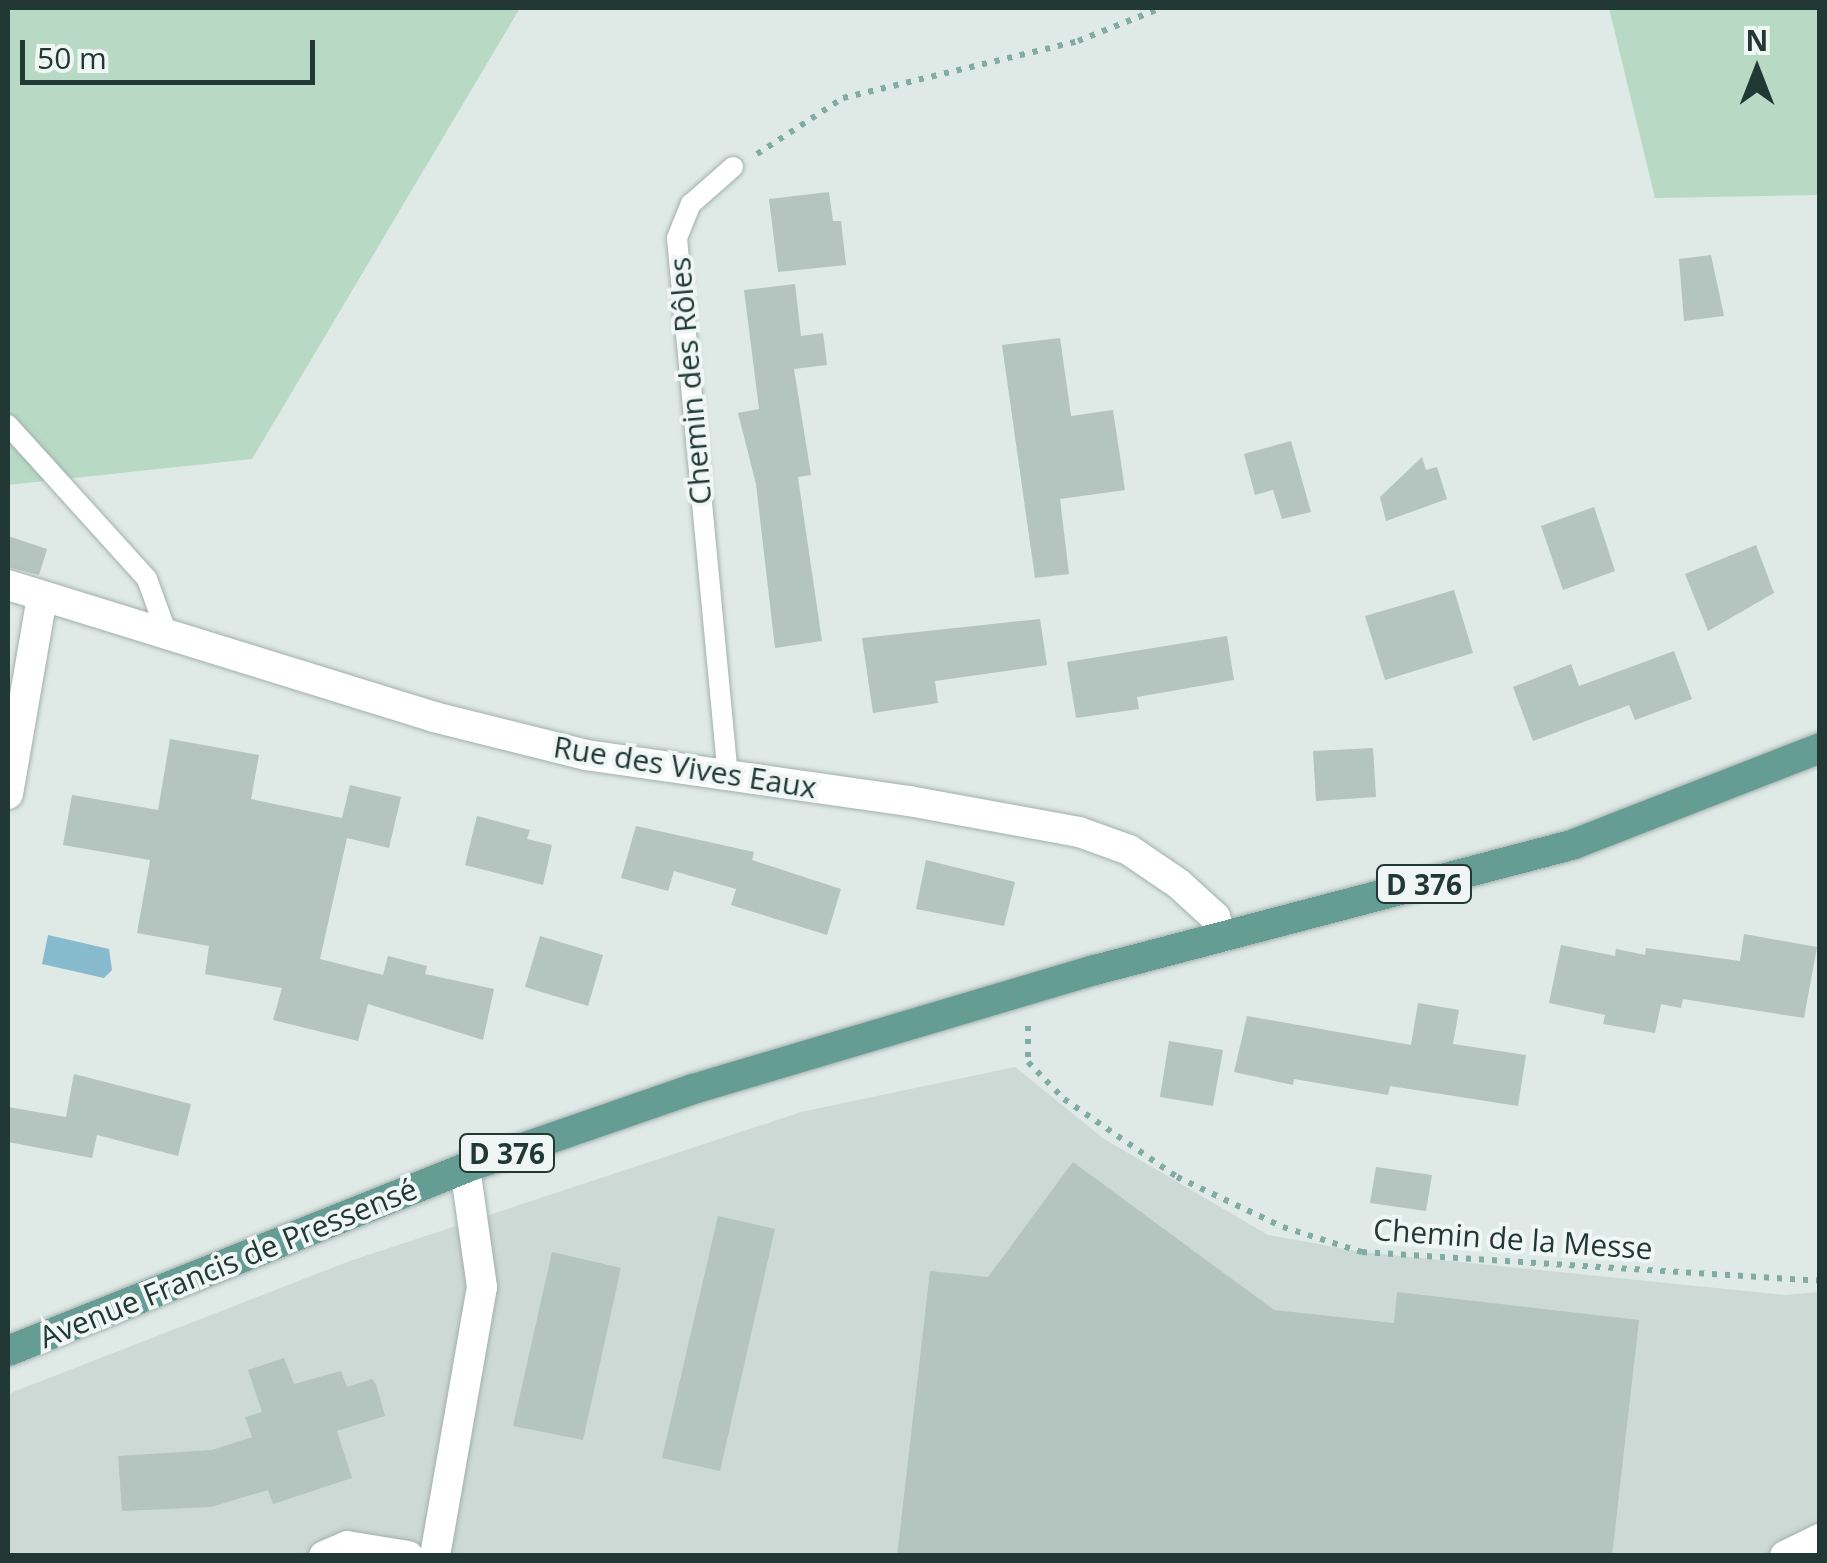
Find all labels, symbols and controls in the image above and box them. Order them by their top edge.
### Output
scale bar [25,20,320,82]
north arrow [1707,20,1807,120]
text: N [1746,21,1768,59]
text: 50 m [37,37,107,78]
street label: Chemin des Rôles [661,256,719,506]
street label: Rue des Vives Eaux [551,728,819,806]
road number: D 376 [1374,861,1474,907]
road number: D 376 [457,1130,557,1176]
street label: Avenue Francis de Pressensé [34,1171,422,1355]
street label: Chemin de la Messe [1372,1211,1654,1267]

